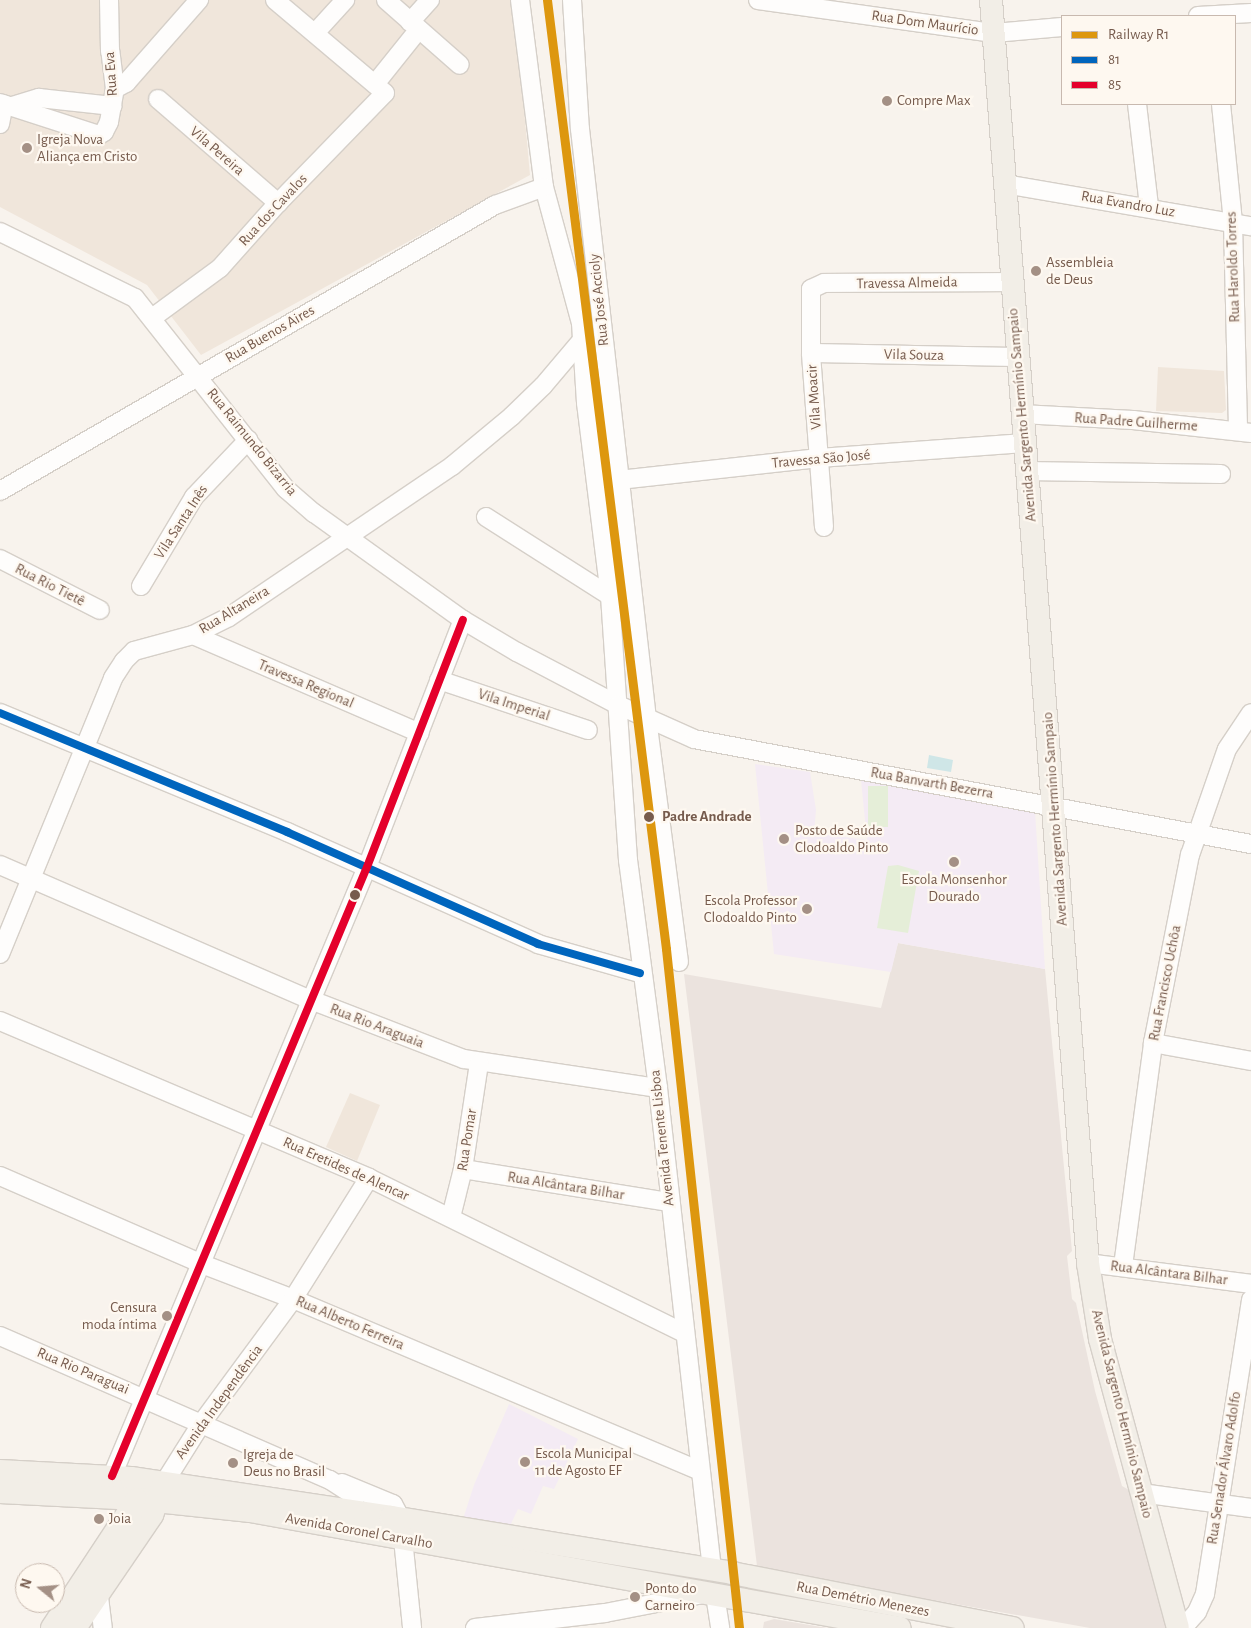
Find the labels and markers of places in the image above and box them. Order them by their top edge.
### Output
place label: Compre Max [897,92,971,110]
marker: Compre Max [881,95,893,107]
place label: Igreja Nova Aliança em Cristo [37,130,137,165]
marker: Igreja Nova Aliança em Cristo [21,142,33,154]
place label: Assembleia de Deus [1046,253,1114,288]
marker: Assembleia de Deus [1030,265,1042,277]
marker: Padre Andrade [640,808,658,826]
place label: Padre Andrade [662,808,752,826]
place label: Posto de Saúde Clodoaldo Pinto [795,821,888,856]
marker: Posto de Saúde Clodoaldo Pinto [777,832,791,846]
marker: Escola Monsenhor Dourado [948,856,960,868]
place label: Escola Monsenhor Dourado [901,870,1007,905]
unlabelled marker [350,890,360,900]
place label: Escola Professor Clodoaldo Pinto [704,891,797,926]
marker: Escola Professor Clodoaldo Pinto [801,903,813,915]
place label: Censura moda íntima [82,1298,157,1333]
marker: Censura moda íntima [161,1310,173,1322]
place label: Escola Municipal 11 de Agosto EF [535,1444,632,1479]
place label: Igreja de Deus no Brasil [243,1445,325,1480]
marker: Escola Municipal 11 de Agosto EF [519,1456,531,1468]
marker: Igreja de Deus no Brasil [227,1457,239,1469]
place label: Joia [109,1510,131,1528]
marker: Joia [93,1513,105,1525]
place label: Ponto do Carneiro [645,1579,697,1614]
marker: Ponto do Carneiro [629,1591,641,1603]

